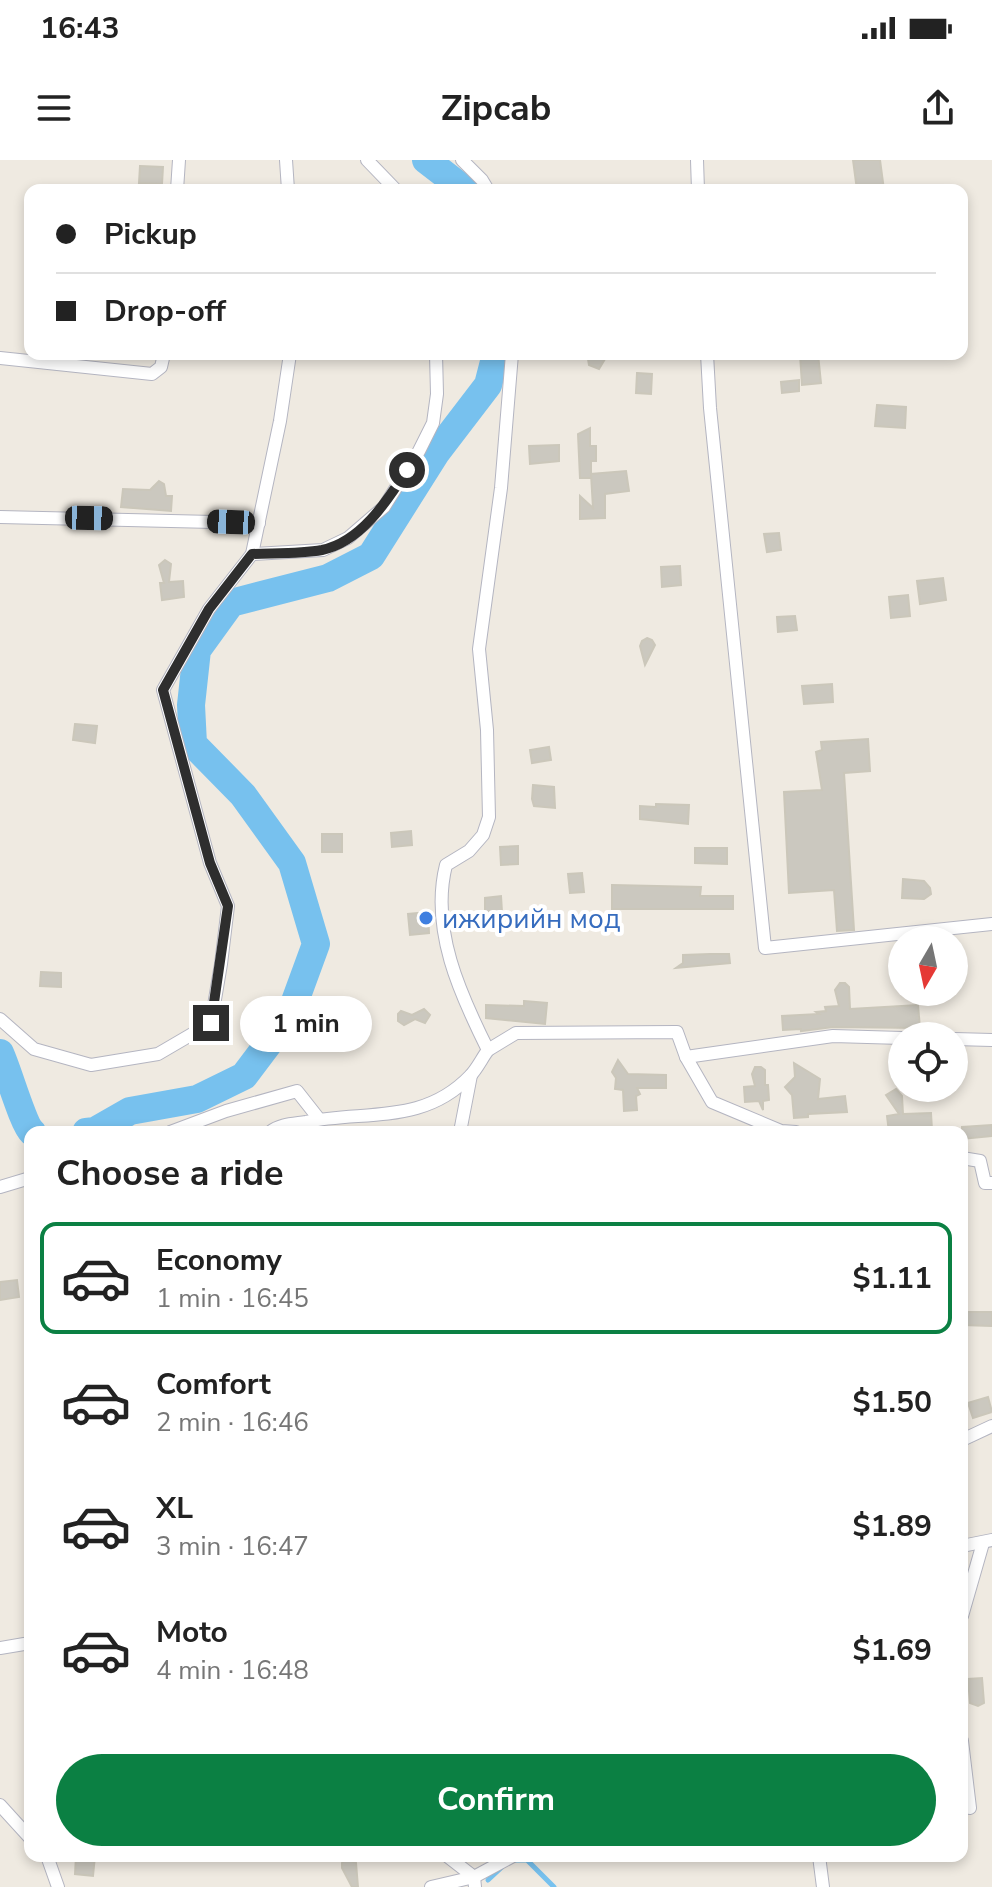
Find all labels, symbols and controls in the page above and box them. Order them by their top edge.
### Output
text: 16:43 [40,8,119,49]
text: Zipcab [441,84,551,133]
icon: menu [32,86,76,130]
icon: share [916,86,960,130]
text: Pickup [104,214,197,255]
text: Drop-off [104,291,226,332]
route start [389,452,425,488]
car [65,506,113,530]
car [207,509,255,535]
place label: ижирийн мод [442,900,621,938]
marker: ижирийн мод [417,909,435,927]
north arrow [888,926,968,1006]
map controls [888,926,968,1102]
callout: 1 min [239,995,371,1051]
route end [193,1005,229,1041]
text: 1 min [272,1006,340,1041]
button: locate [888,1022,968,1102]
text: Choose a ride [56,1149,284,1198]
text: Economy [156,1240,282,1281]
icon: car [60,1242,132,1314]
text: $1.11 [853,1258,932,1299]
text: 1 min · 16:45 [156,1281,309,1316]
text: Comfort [156,1364,271,1405]
icon: car [60,1366,132,1438]
text: $1.50 [853,1382,932,1423]
text: 2 min · 16:46 [156,1405,309,1440]
text: XL [156,1488,193,1529]
icon: car [60,1490,132,1562]
text: $1.89 [853,1506,932,1547]
text: 3 min · 16:47 [156,1529,309,1564]
text: Moto [156,1612,228,1653]
icon: car [60,1614,132,1686]
text: $1.69 [853,1630,932,1671]
text: 4 min · 16:48 [156,1653,309,1688]
button: Confirm [56,1754,936,1846]

